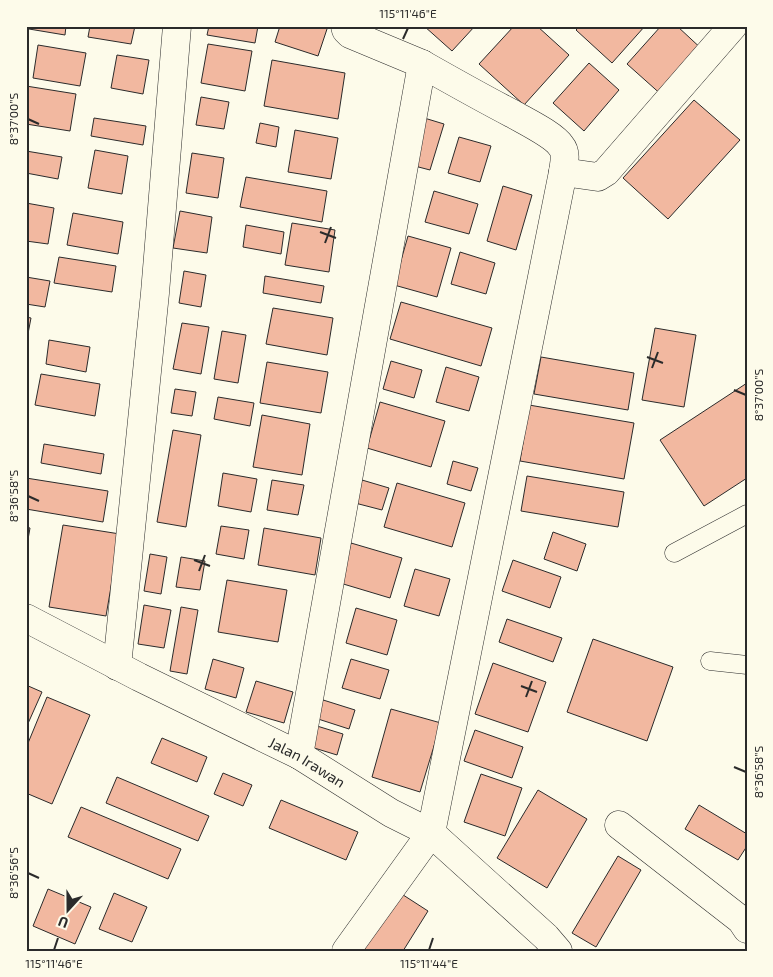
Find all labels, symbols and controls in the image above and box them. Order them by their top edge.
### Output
text: 115°11'46"E [379,6,437,20]
text: 8°37'00"S [6,93,20,145]
text: 8°37'00"S [751,369,765,421]
text: 8°36'58"S [6,470,20,522]
street label: Jalan Irawan [266,733,349,791]
text: 8°36'58"S [751,746,765,798]
text: 8°36'56"S [6,847,20,899]
north arrow [42,884,92,934]
text: U [56,913,71,932]
text: 115°11'46"E [25,956,83,970]
text: 115°11'44"E [400,956,458,970]

